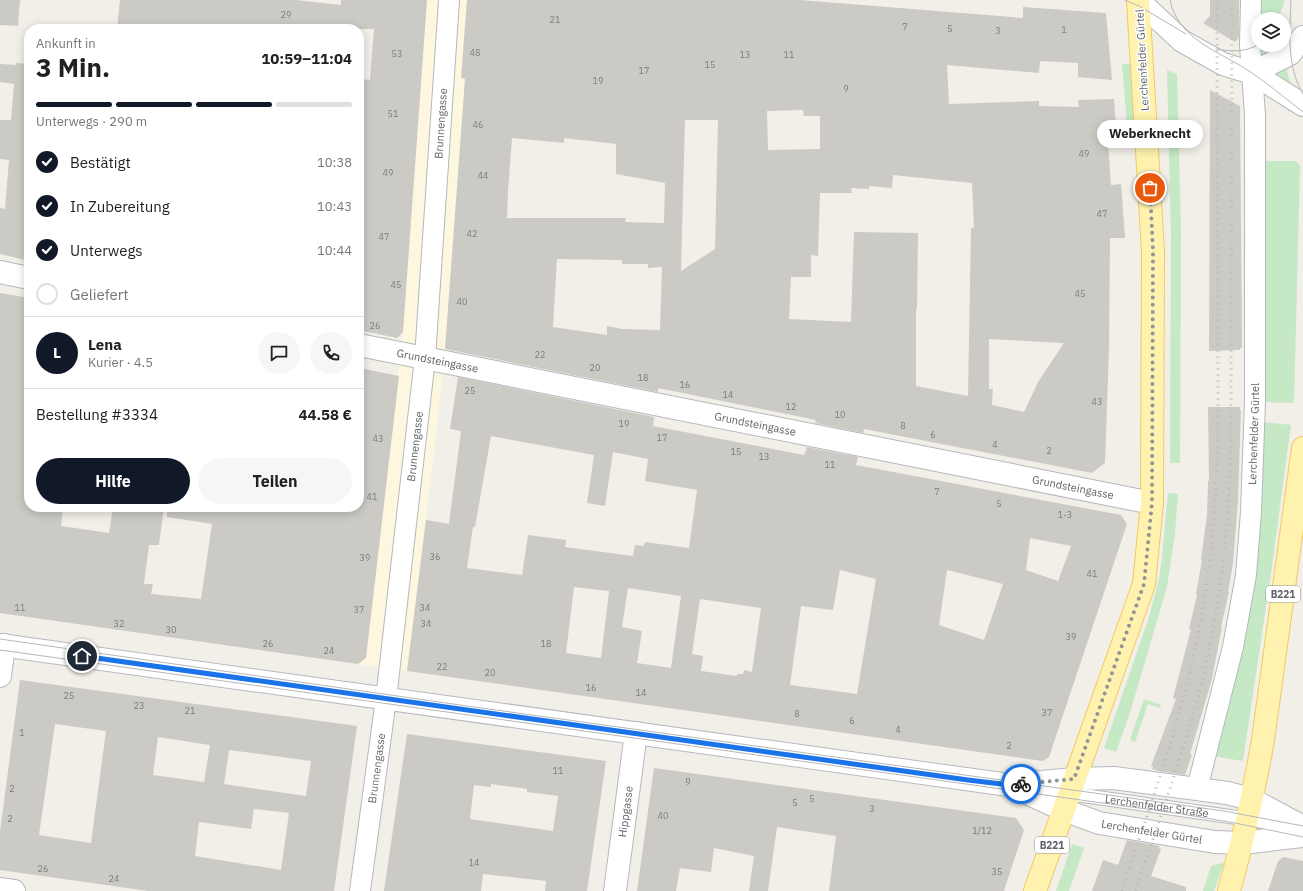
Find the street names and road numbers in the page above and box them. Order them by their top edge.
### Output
street label: Lerchenfelder Gürtel [1132,9,1152,111]
street label: Brunnengasse [431,88,450,159]
street label: Grundsteingasse [395,346,480,376]
street label: Lerchenfelder Gürtel [1245,383,1262,485]
street label: Grundsteingasse [713,409,797,439]
street label: Brunnengasse [404,411,426,482]
street label: Grundsteingasse [1031,472,1115,502]
road number: B221 [1266,586,1300,602]
street label: Brunnengasse [365,732,388,804]
street label: Hippgasse [615,785,636,838]
street label: Lerchenfelder Straße [1104,792,1209,820]
street label: Lerchenfelder Gürtel [1100,816,1203,847]
road number: B221 [1035,837,1069,853]

